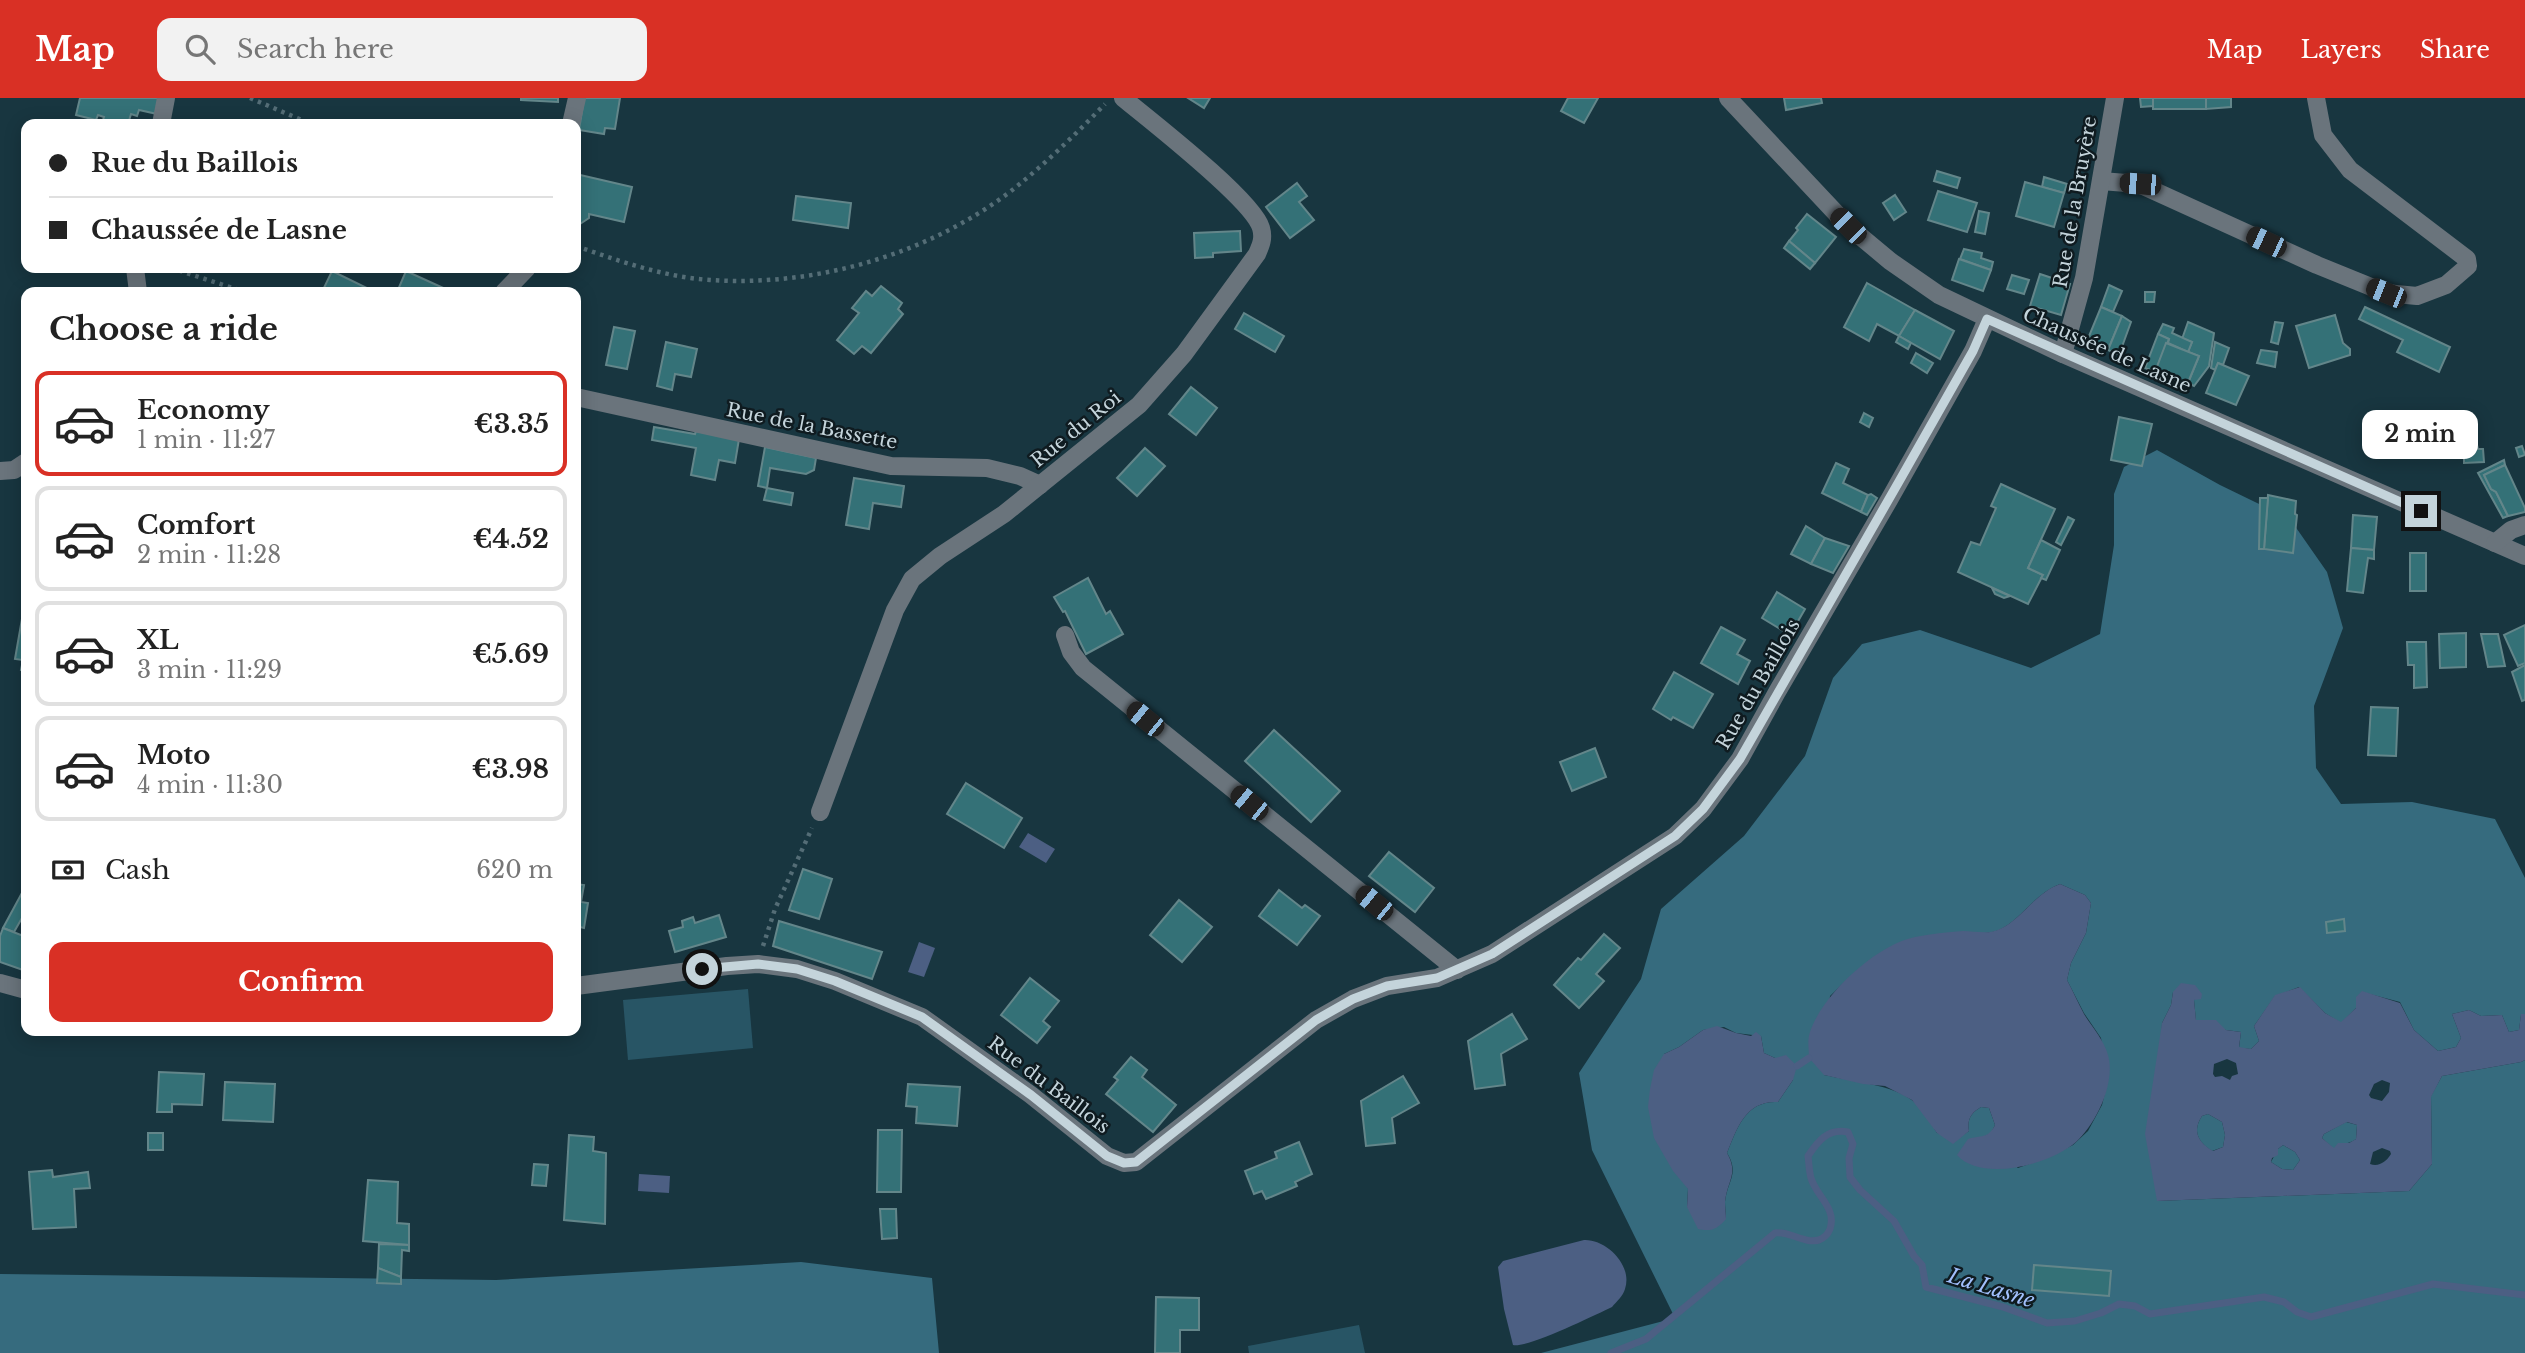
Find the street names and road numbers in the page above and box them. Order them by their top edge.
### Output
street label: Rue de la Bruyère [2049,114,2101,290]
street label: Chaussée de Lasne [2019,302,2195,398]
street label: Rue du Roi [1027,386,1126,472]
street label: Rue de la Bassette [725,398,899,454]
street label: Rue du Baillois [1711,615,1805,753]
street label: Rue du Baillois [984,1032,1114,1138]

